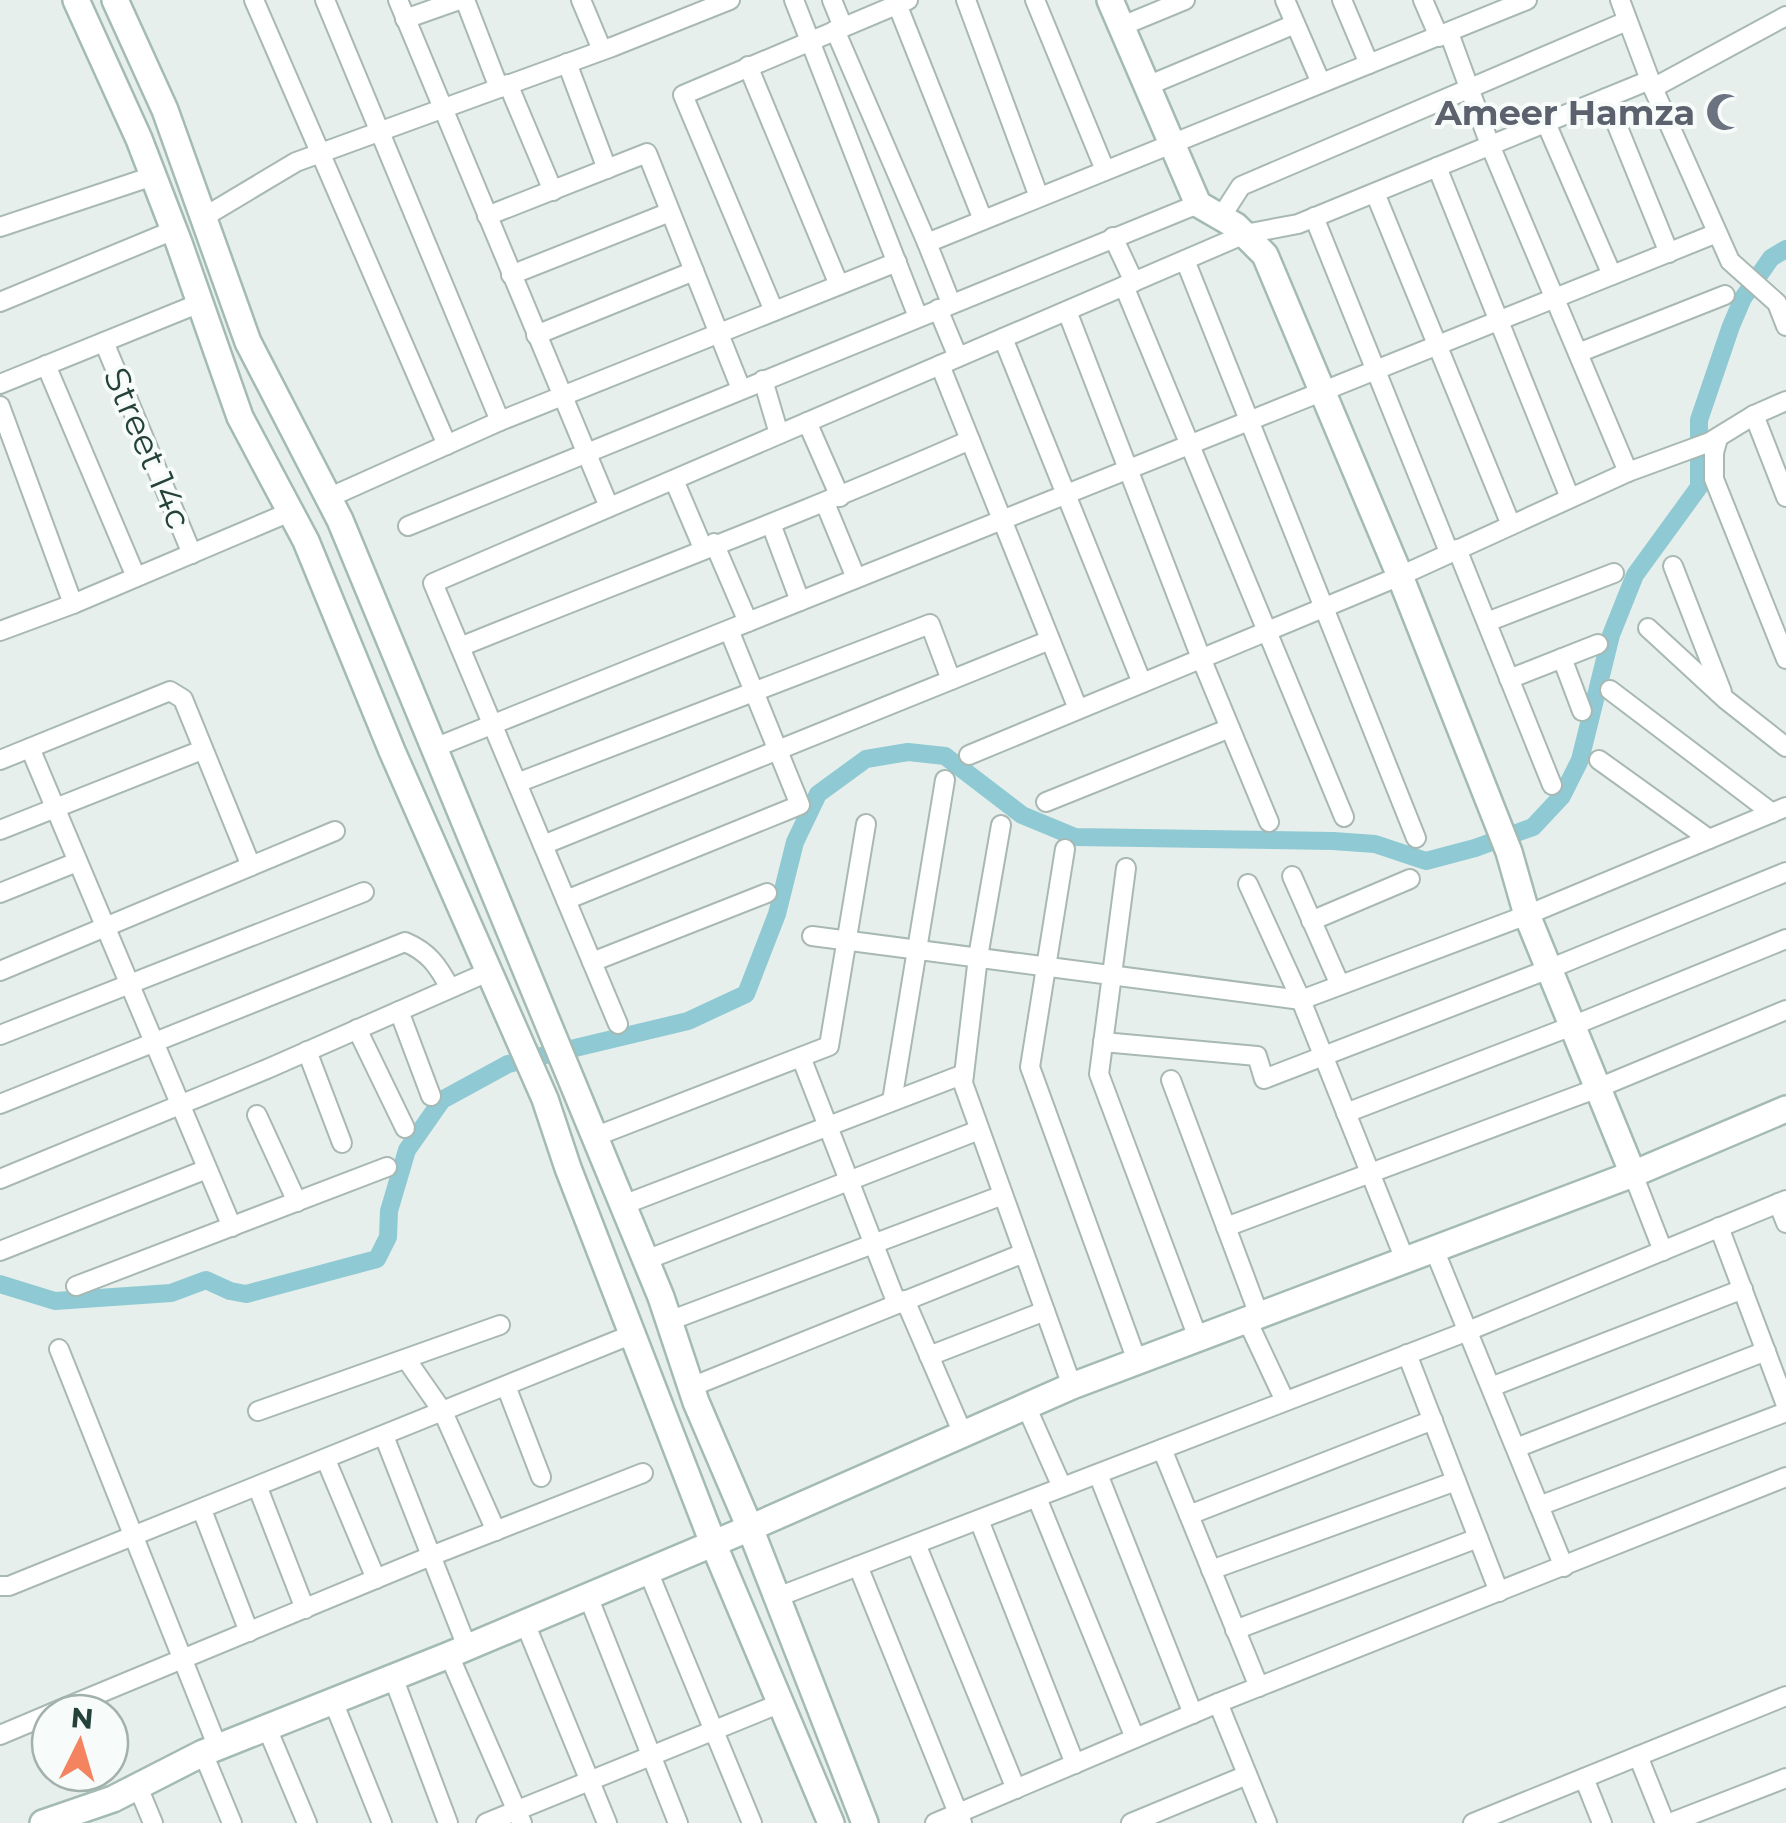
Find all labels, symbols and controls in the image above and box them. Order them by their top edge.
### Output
place label: Ameer Hamza [1434,91,1695,134]
mosque icon: Ameer Hamza [1704,91,1746,133]
street label: Street 14c [95,361,201,535]
north arrow [30,1693,130,1793]
text: N [69,1700,95,1736]

